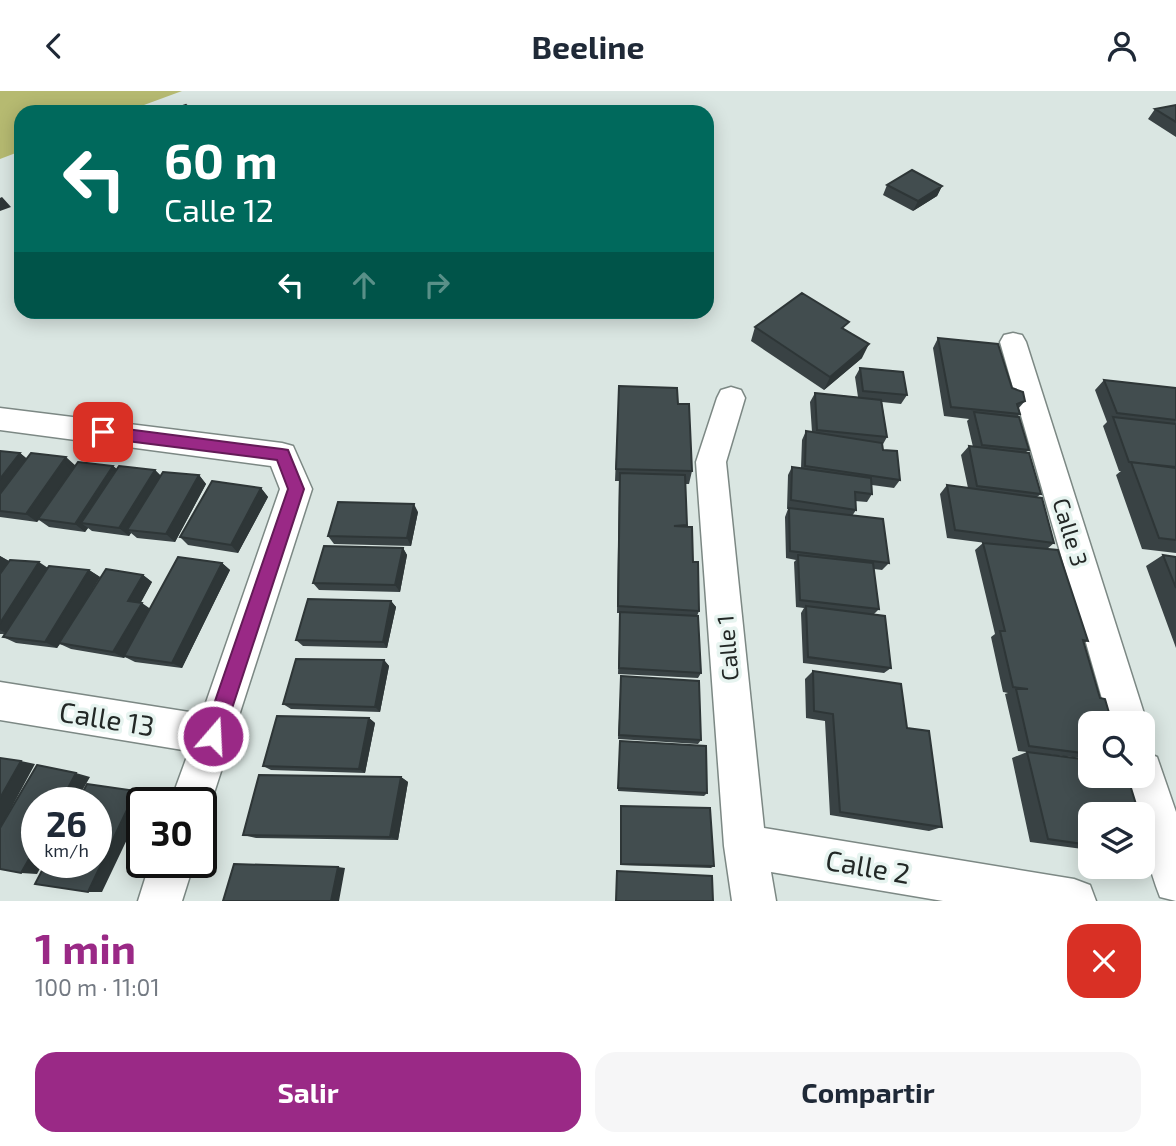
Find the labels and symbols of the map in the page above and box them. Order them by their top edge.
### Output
pin [73,402,133,462]
street label: Calle 3 [1047,495,1095,569]
street label: Calle 1 [710,614,744,682]
street label: Calle 13 [57,694,157,742]
position arrow [176,699,250,773]
speed limit sign: 30 [126,787,217,878]
street label: Calle 2 [823,842,913,890]

